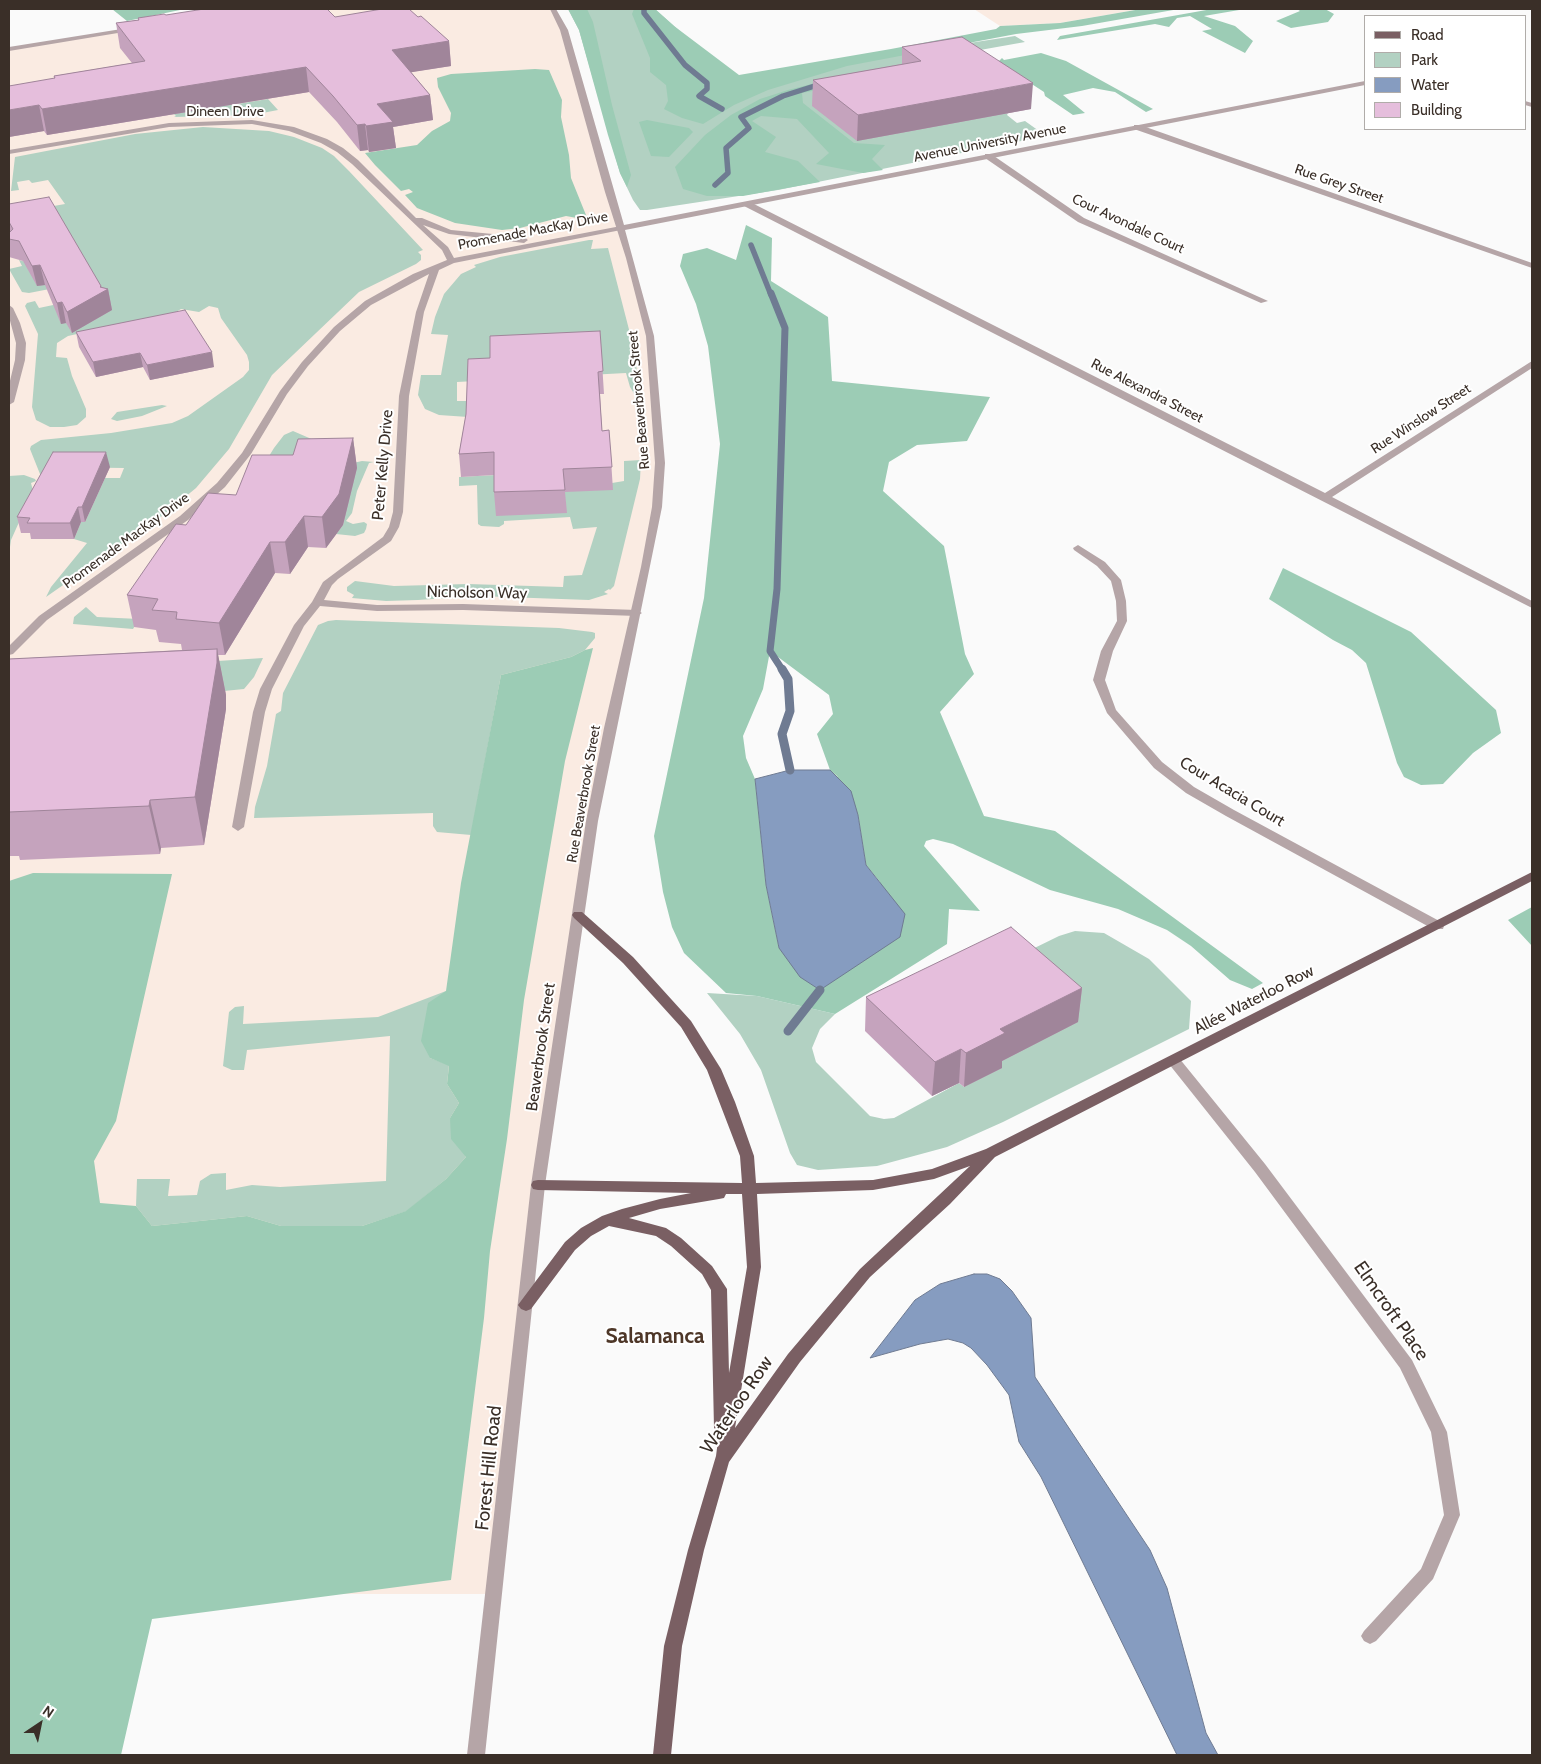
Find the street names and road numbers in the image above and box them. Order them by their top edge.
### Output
street label: Dineen Drive [186,104,264,120]
street label: Avenue University Avenue [912,120,1068,166]
street label: Rue Grey Street [1292,161,1386,207]
street label: Cour Avondale Court [1069,191,1187,257]
street label: Promenade MacKay Drive [457,208,609,254]
street label: Rue Beaverbrook Street [625,330,653,470]
street label: Rue Alexandra Street [1088,355,1206,427]
street label: Rue Winslow Street [1368,380,1474,458]
street label: Peter Kelly Drive [369,409,397,521]
street label: Promenade MacKay Drive [60,489,192,593]
street label: Nicholson Way [426,583,528,603]
street label: Rue Beaverbrook Street [564,724,604,864]
street label: Cour Acacia Court [1176,753,1288,831]
street label: Allée Waterloo Row [1191,961,1317,1039]
street label: Beaverbrook Street [522,982,560,1112]
street label: Elmcroft Place [1348,1257,1434,1365]
street label: Waterloo Row [696,1352,778,1458]
street label: Forest Hill Road [471,1404,507,1532]

